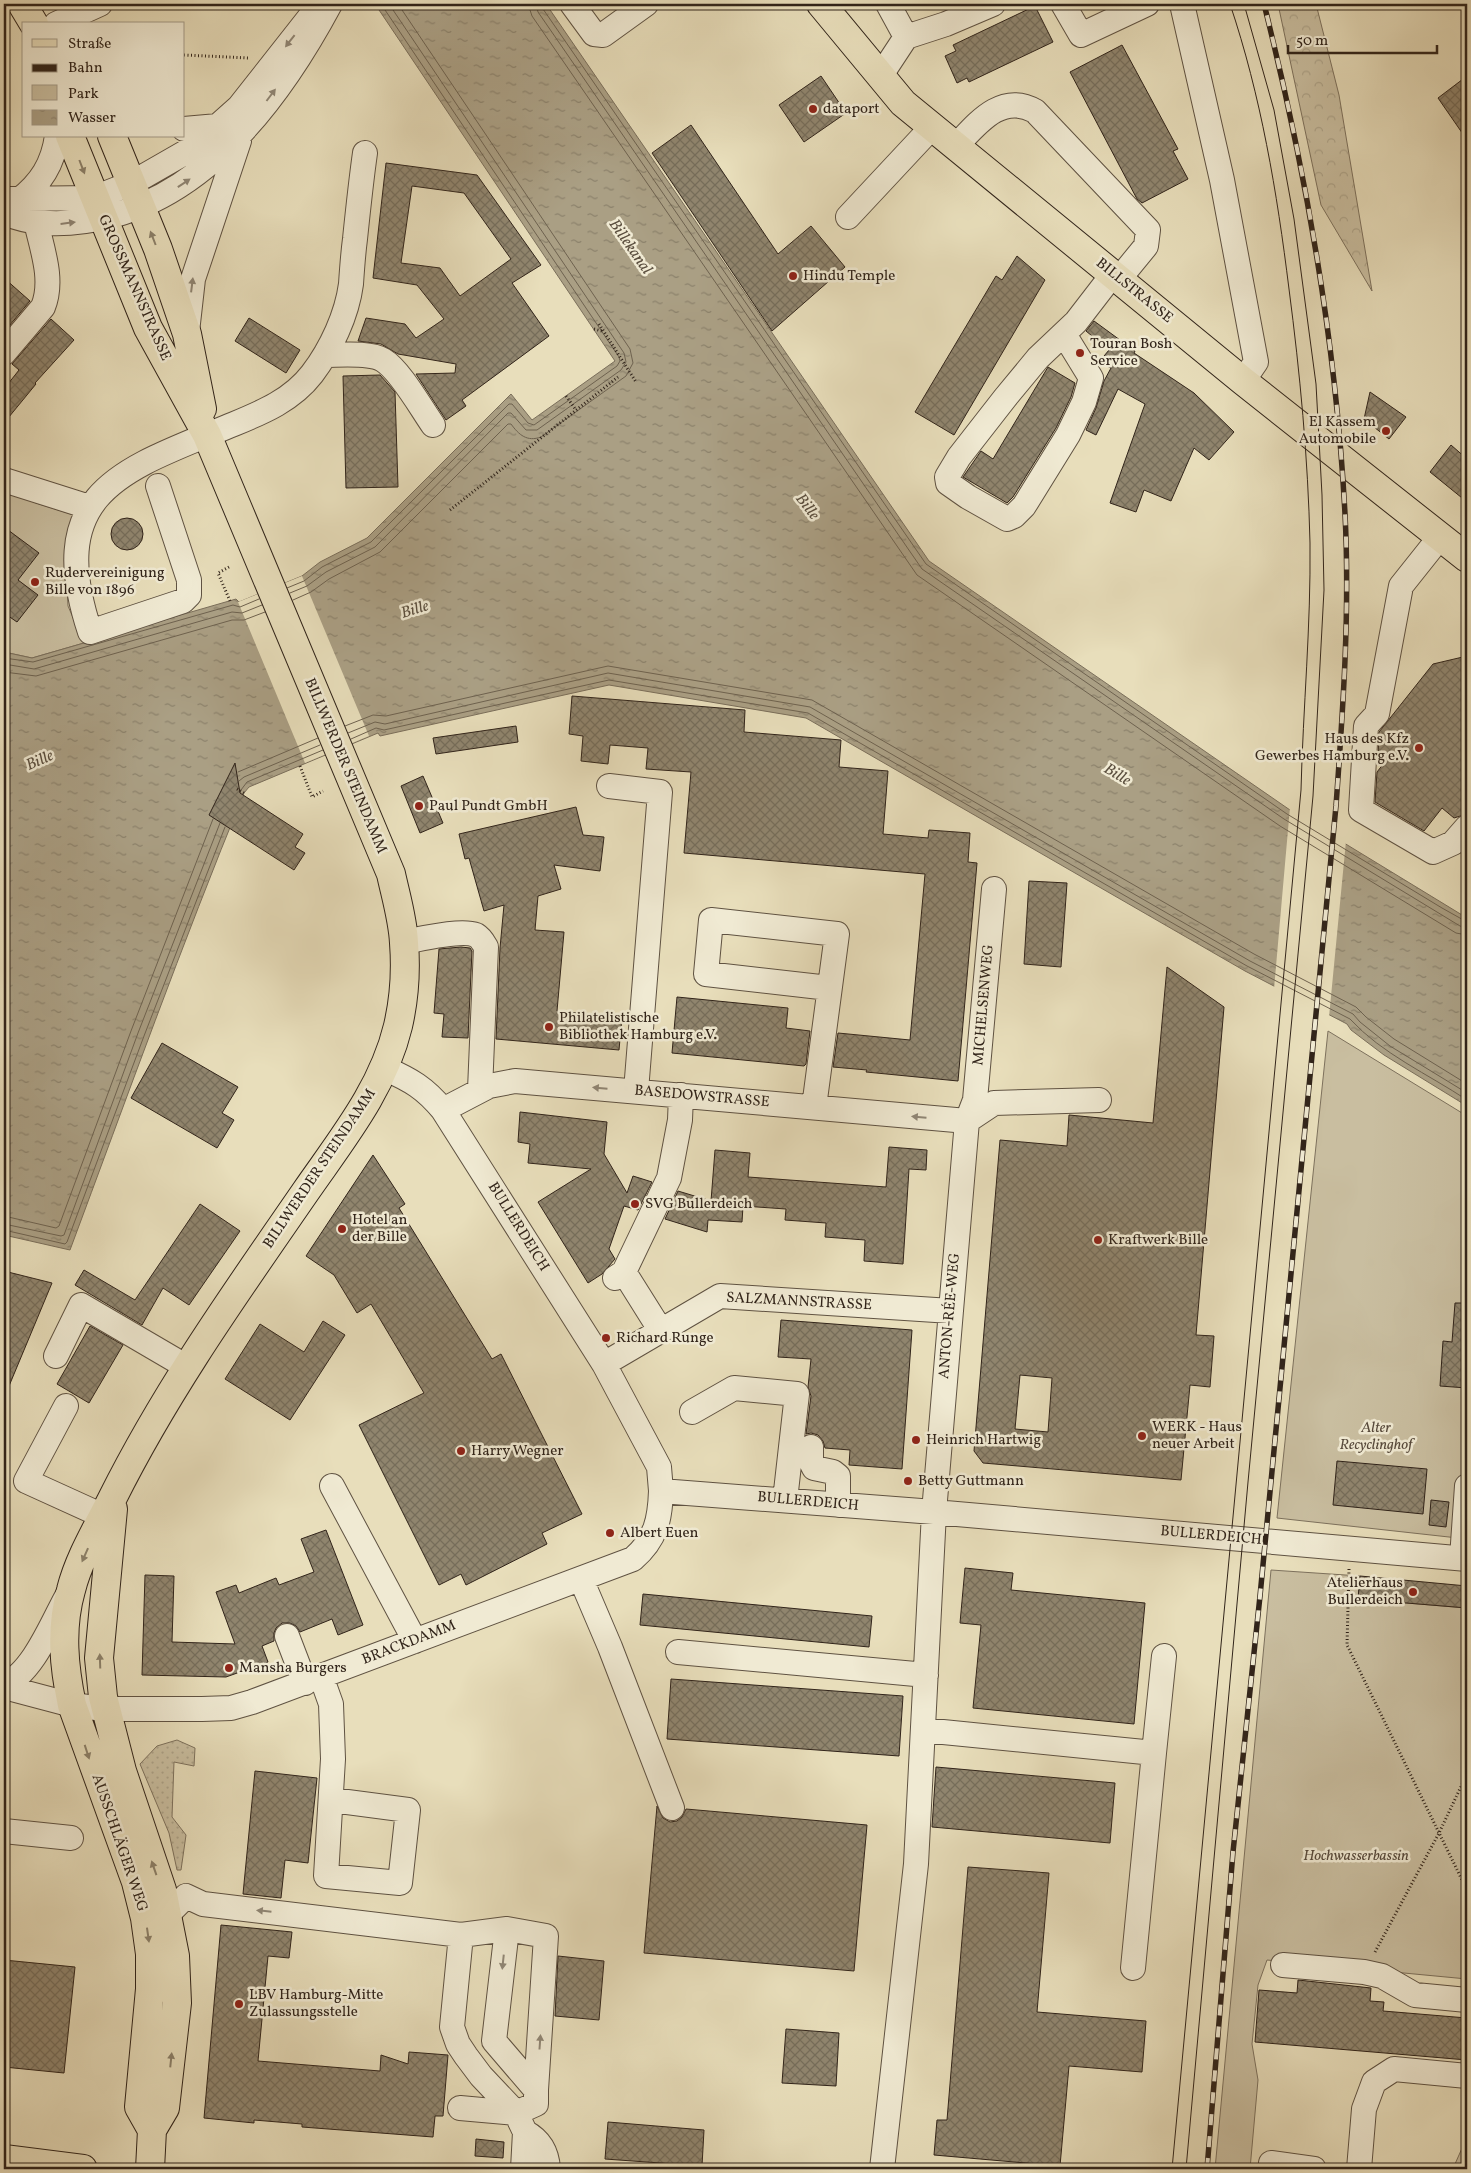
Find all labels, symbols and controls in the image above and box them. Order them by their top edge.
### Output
legend [22,22,185,138]
scale bar [1288,22,1437,54]
text: 50 m [1296,31,1328,52]
text: Straße [68,34,111,55]
one-way arrow [285,34,295,48]
text: Bahn [68,58,103,79]
text: Park [68,84,99,105]
one-way arrow [266,89,277,102]
place label: dataport [823,99,880,120]
marker: dataport [807,103,819,115]
text: Wasser [68,108,116,129]
one-way arrow [78,160,86,175]
one-way arrow [177,178,191,188]
street label: GROSSMANNSTRASSE [92,212,176,364]
water label: Billekanal [603,215,657,279]
one-way arrow [61,219,77,227]
one-way arrow [149,230,157,245]
street label: BILLSTRASSE [1091,253,1177,329]
place label: Hindu Temple [803,266,895,287]
marker: Hindu Temple [787,270,799,282]
one-way arrow [188,277,196,293]
place label: Touran Bosh Service [1090,334,1173,372]
marker: Touran Bosh Service [1074,347,1086,359]
place label: El Kassem Automobile [1299,412,1376,450]
marker: El Kassem Automobile [1380,425,1392,437]
water label: Bille [790,489,824,525]
place label: Rudervereinigung Bille von 1896 [45,563,165,601]
marker: Rudervereinigung Bille von 1896 [29,576,41,588]
water label: Bille [398,595,432,625]
street label: BILLWERDER STEINDAMM [298,675,392,857]
place label: Haus des Kfz Gewerbes Hamburg e.V. [1255,729,1409,767]
marker: Haus des Kfz Gewerbes Hamburg e.V. [1413,742,1425,754]
water label: Bille [23,745,57,777]
water label: Bille [1099,758,1135,792]
place label: Paul Pundt GmbH [429,796,548,817]
marker: Paul Pundt GmbH [413,800,425,812]
street label: MICHELSENWEG [968,944,1000,1066]
place label: Philatelistische Bibliothek Hamburg e.V. [559,1008,717,1046]
marker: Philatelistische Bibliothek Hamburg e.V. [543,1021,555,1033]
street label: BASEDOWSTRASSE [633,1081,771,1113]
one-way arrow [592,1084,608,1092]
street label: BILLWERDER STEINDAMM [259,1085,382,1253]
one-way arrow [911,1112,927,1120]
street label: BULLERDEICH [482,1178,554,1276]
place label: SVG Bullerdeich [645,1194,753,1215]
marker: SVG Bullerdeich [629,1198,641,1210]
place label: Hotel an der Bille [352,1210,407,1248]
marker: Hotel an der Bille [336,1223,348,1235]
place label: Kraftwerk Bille [1108,1230,1208,1251]
marker: Kraftwerk Bille [1092,1234,1104,1246]
street label: ANTON-RÉE-WEG [934,1252,966,1380]
street label: SALZMANNSTRASSE [726,1288,872,1316]
place label: Richard Runge [616,1328,714,1349]
marker: Richard Runge [600,1332,612,1344]
place label: WERK - Haus neuer Arbeit [1152,1417,1242,1455]
park label: Alter Recyclinghof [1340,1418,1415,1456]
place label: Heinrich Hartwig [926,1430,1041,1451]
marker: WERK - Haus neuer Arbeit [1136,1430,1148,1442]
marker: Heinrich Hartwig [910,1434,922,1446]
place label: Harry Wegner [471,1441,564,1462]
marker: Harry Wegner [455,1445,467,1457]
place label: Betty Guttmann [918,1471,1024,1492]
marker: Betty Guttmann [902,1475,914,1487]
street label: BULLERDEICH [756,1487,860,1517]
street label: BULLERDEICH [1159,1521,1263,1551]
place label: Albert Euen [620,1523,698,1544]
marker: Albert Euen [604,1527,616,1539]
one-way arrow [80,1548,88,1562]
place label: Atelierhaus Bullerdeich [1327,1573,1403,1611]
marker: Atelierhaus Bullerdeich [1407,1586,1419,1598]
street label: BRACKDAMM [359,1615,459,1671]
one-way arrow [96,1652,104,1668]
place label: Mansha Burgers [239,1658,347,1679]
marker: Mansha Burgers [223,1662,235,1674]
one-way arrow [84,1744,92,1759]
street label: AUSSCHLÄGER WEG [86,1771,152,1915]
park label: Hochwasserbassin [1303,1846,1409,1867]
one-way arrow [150,1861,157,1876]
one-way arrow [256,1907,272,1915]
one-way arrow [144,1928,152,1944]
one-way arrow [499,1955,507,1971]
place label: LBV Hamburg-Mitte Zulassungsstelle [249,1985,383,2023]
marker: LBV Hamburg-Mitte Zulassungsstelle [233,1998,245,2010]
one-way arrow [536,2034,544,2050]
one-way arrow [167,2051,175,2067]

